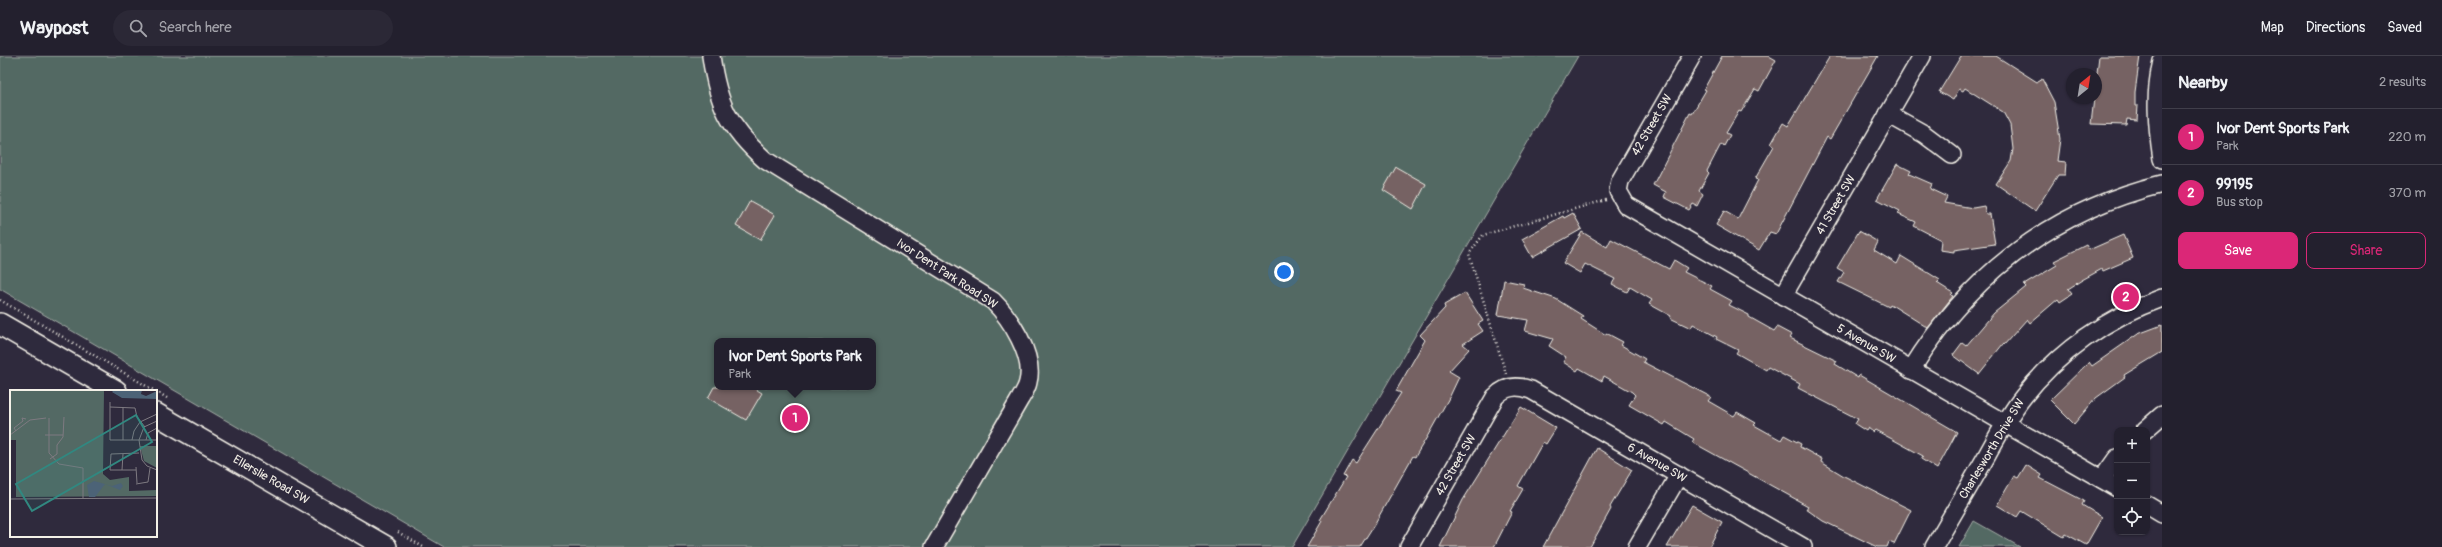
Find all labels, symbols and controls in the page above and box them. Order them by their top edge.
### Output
search box [113,10,393,46]
text: Waypost [20,16,89,40]
icon: search [127,17,149,39]
text: Search here [159,18,232,37]
text: Map [2261,19,2284,36]
text: Directions [2306,19,2365,36]
text: Saved [2387,19,2422,36]
north arrow [2066,68,2102,104]
text: Nearby [2178,72,2227,93]
text: 2 results [2379,74,2426,90]
street label: 42 Street SW [1628,92,1676,158]
text: Ivor Dent Sports Park [2216,119,2349,138]
text: 1 [2188,129,2194,145]
text: 220 m [2388,129,2426,145]
text: Park [2216,138,2239,154]
street label: 41 Street SW [1813,172,1859,238]
text: 99195 [2216,175,2253,194]
text: 2 [2187,185,2195,201]
text: 370 m [2389,185,2426,201]
text: Bus stop [2216,194,2263,210]
button: Save [2178,232,2298,269]
button: Share [2306,232,2426,269]
street label: Ivor Dent Park Road SW [894,236,1000,312]
your location [1274,262,1294,282]
pin: 2 [2113,282,2139,312]
street label: 5 Avenue SW [1834,321,1898,367]
popup [714,338,876,390]
text: Ivor Dent Sports Park [728,347,862,366]
text: Park [728,366,751,382]
inset map [10,390,157,537]
street label: Charlesworth Drive SW [1956,396,2028,502]
pin: 1 [782,403,808,433]
map controls [2114,427,2150,535]
button: + [2114,427,2150,463]
street label: 42 Street SW [1432,432,1480,498]
street label: 6 Avenue SW [1625,440,1689,486]
street label: Ellerslie Road SW [230,452,312,508]
button: − [2114,463,2150,499]
button: locate [2114,499,2150,535]

